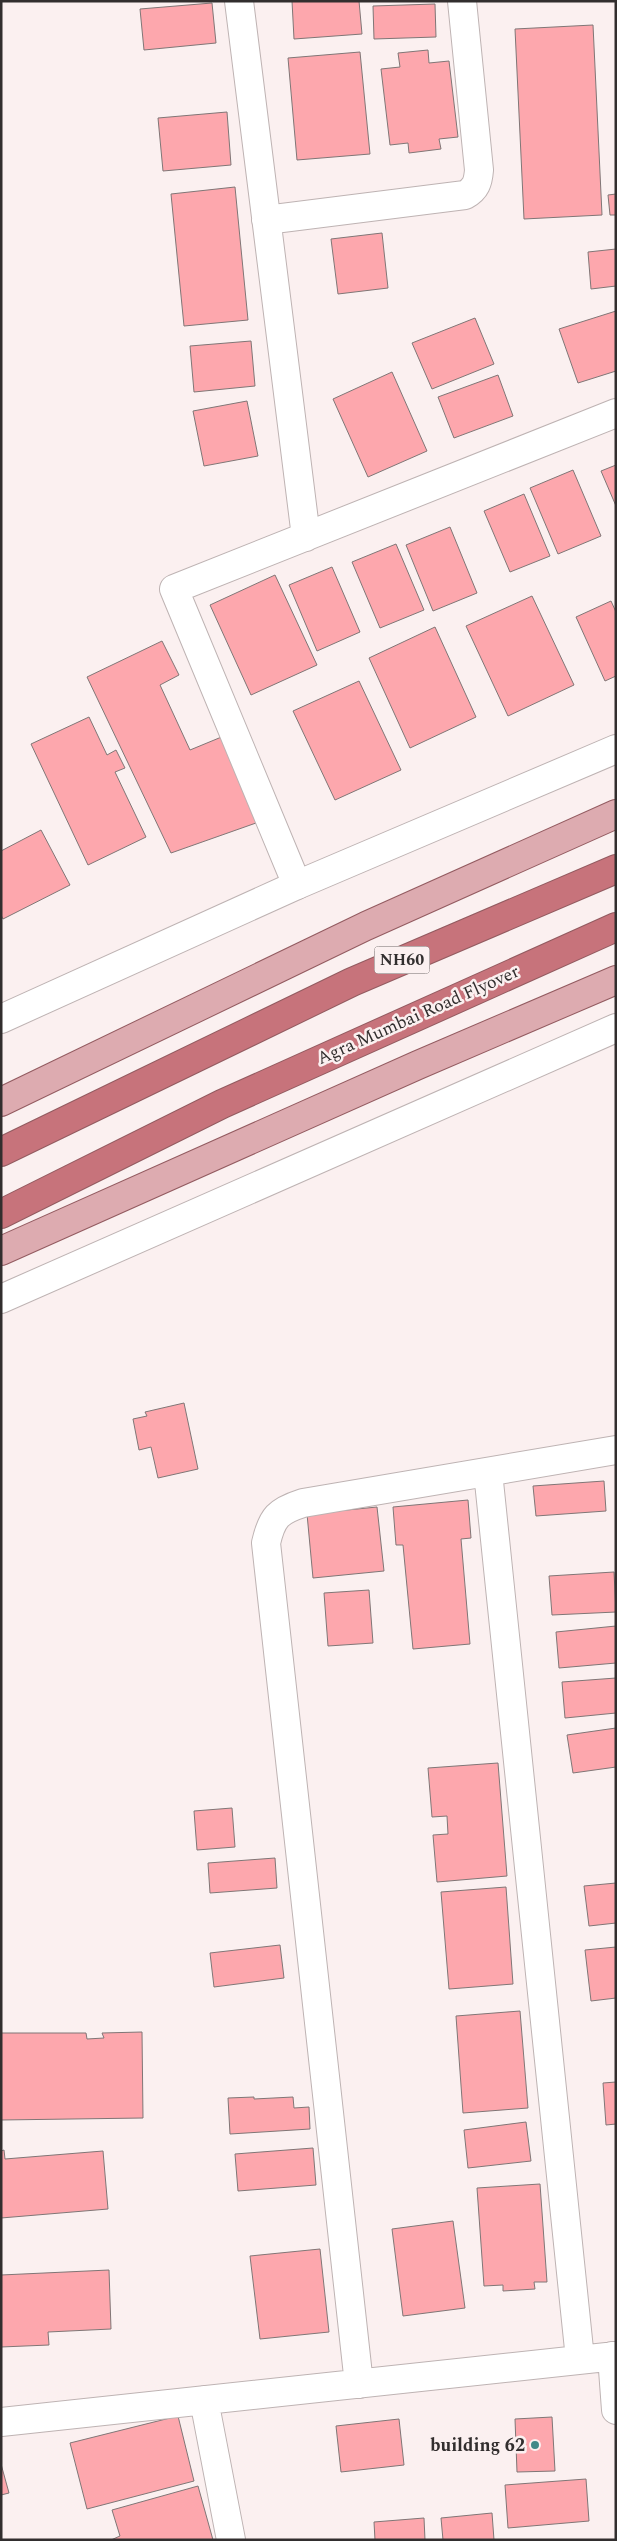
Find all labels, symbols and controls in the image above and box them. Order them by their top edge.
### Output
road number: NH60 [374,946,430,974]
street label: Agra Mumbai Road Flyover [312,958,524,1072]
place label: building 62 [430,2432,525,2459]
marker: building 62 [529,2439,541,2451]

